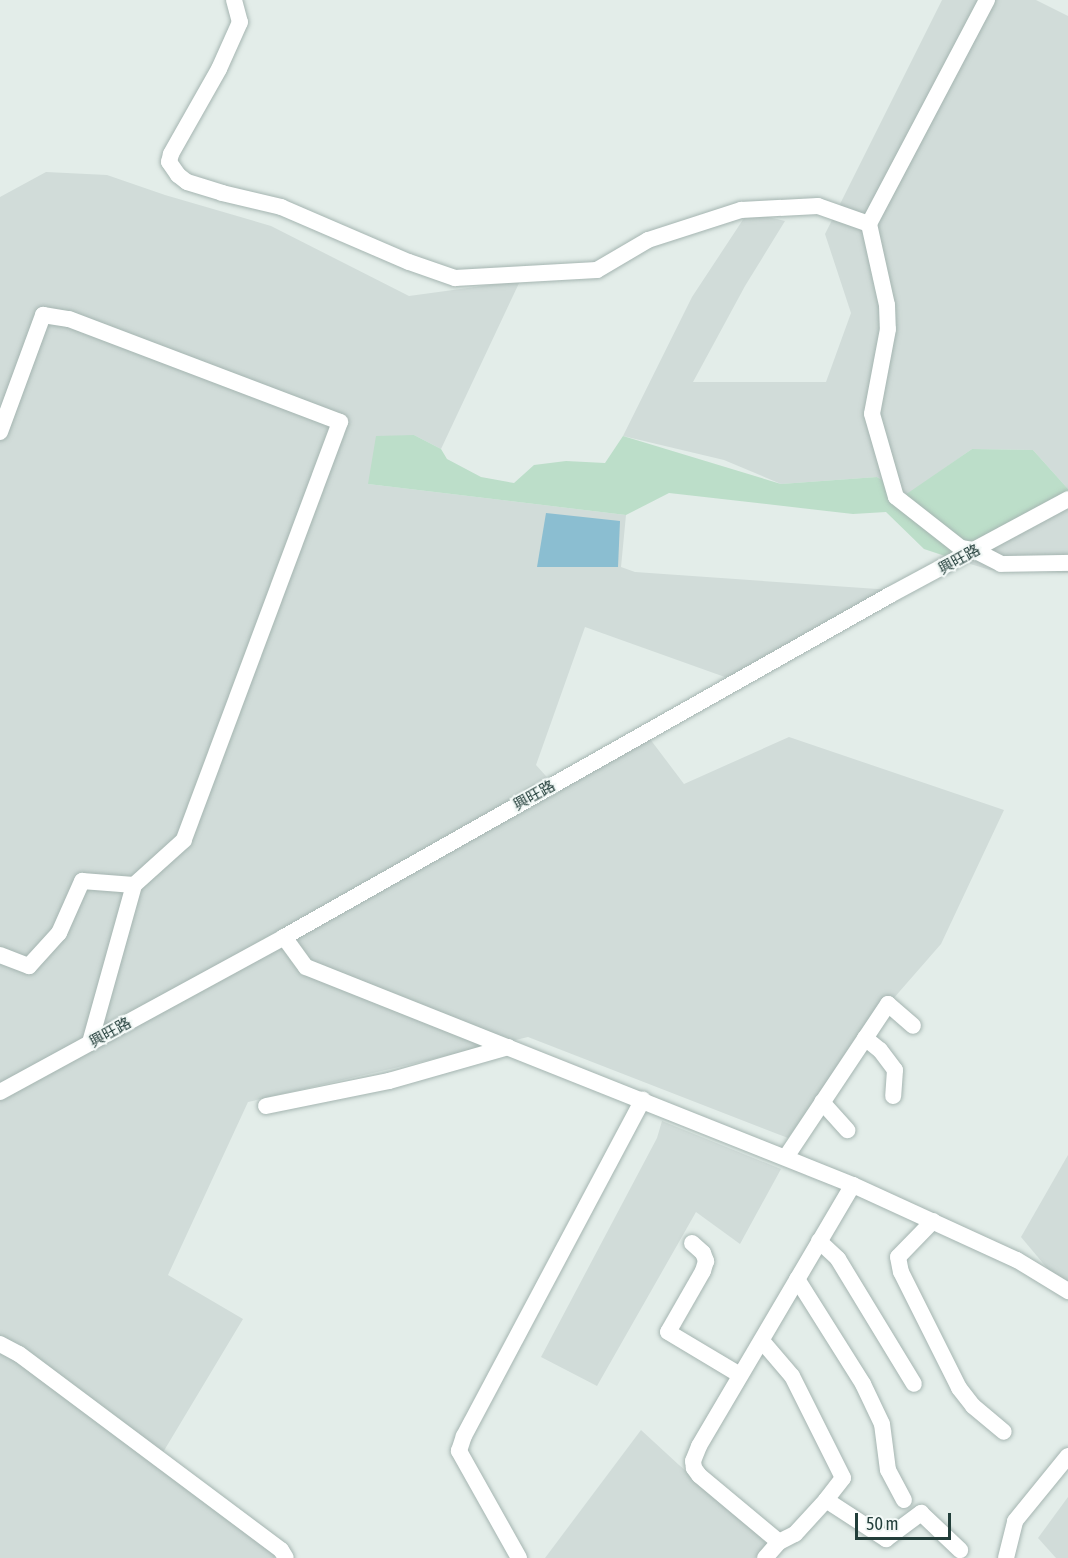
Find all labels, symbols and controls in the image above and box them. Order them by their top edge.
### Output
street label: 興旺路 [935,540,983,578]
street label: 興旺路 [510,776,558,814]
street label: 興旺路 [86,1013,134,1051]
scale bar [858,1501,954,1539]
text: 50 m [866,1513,898,1534]

